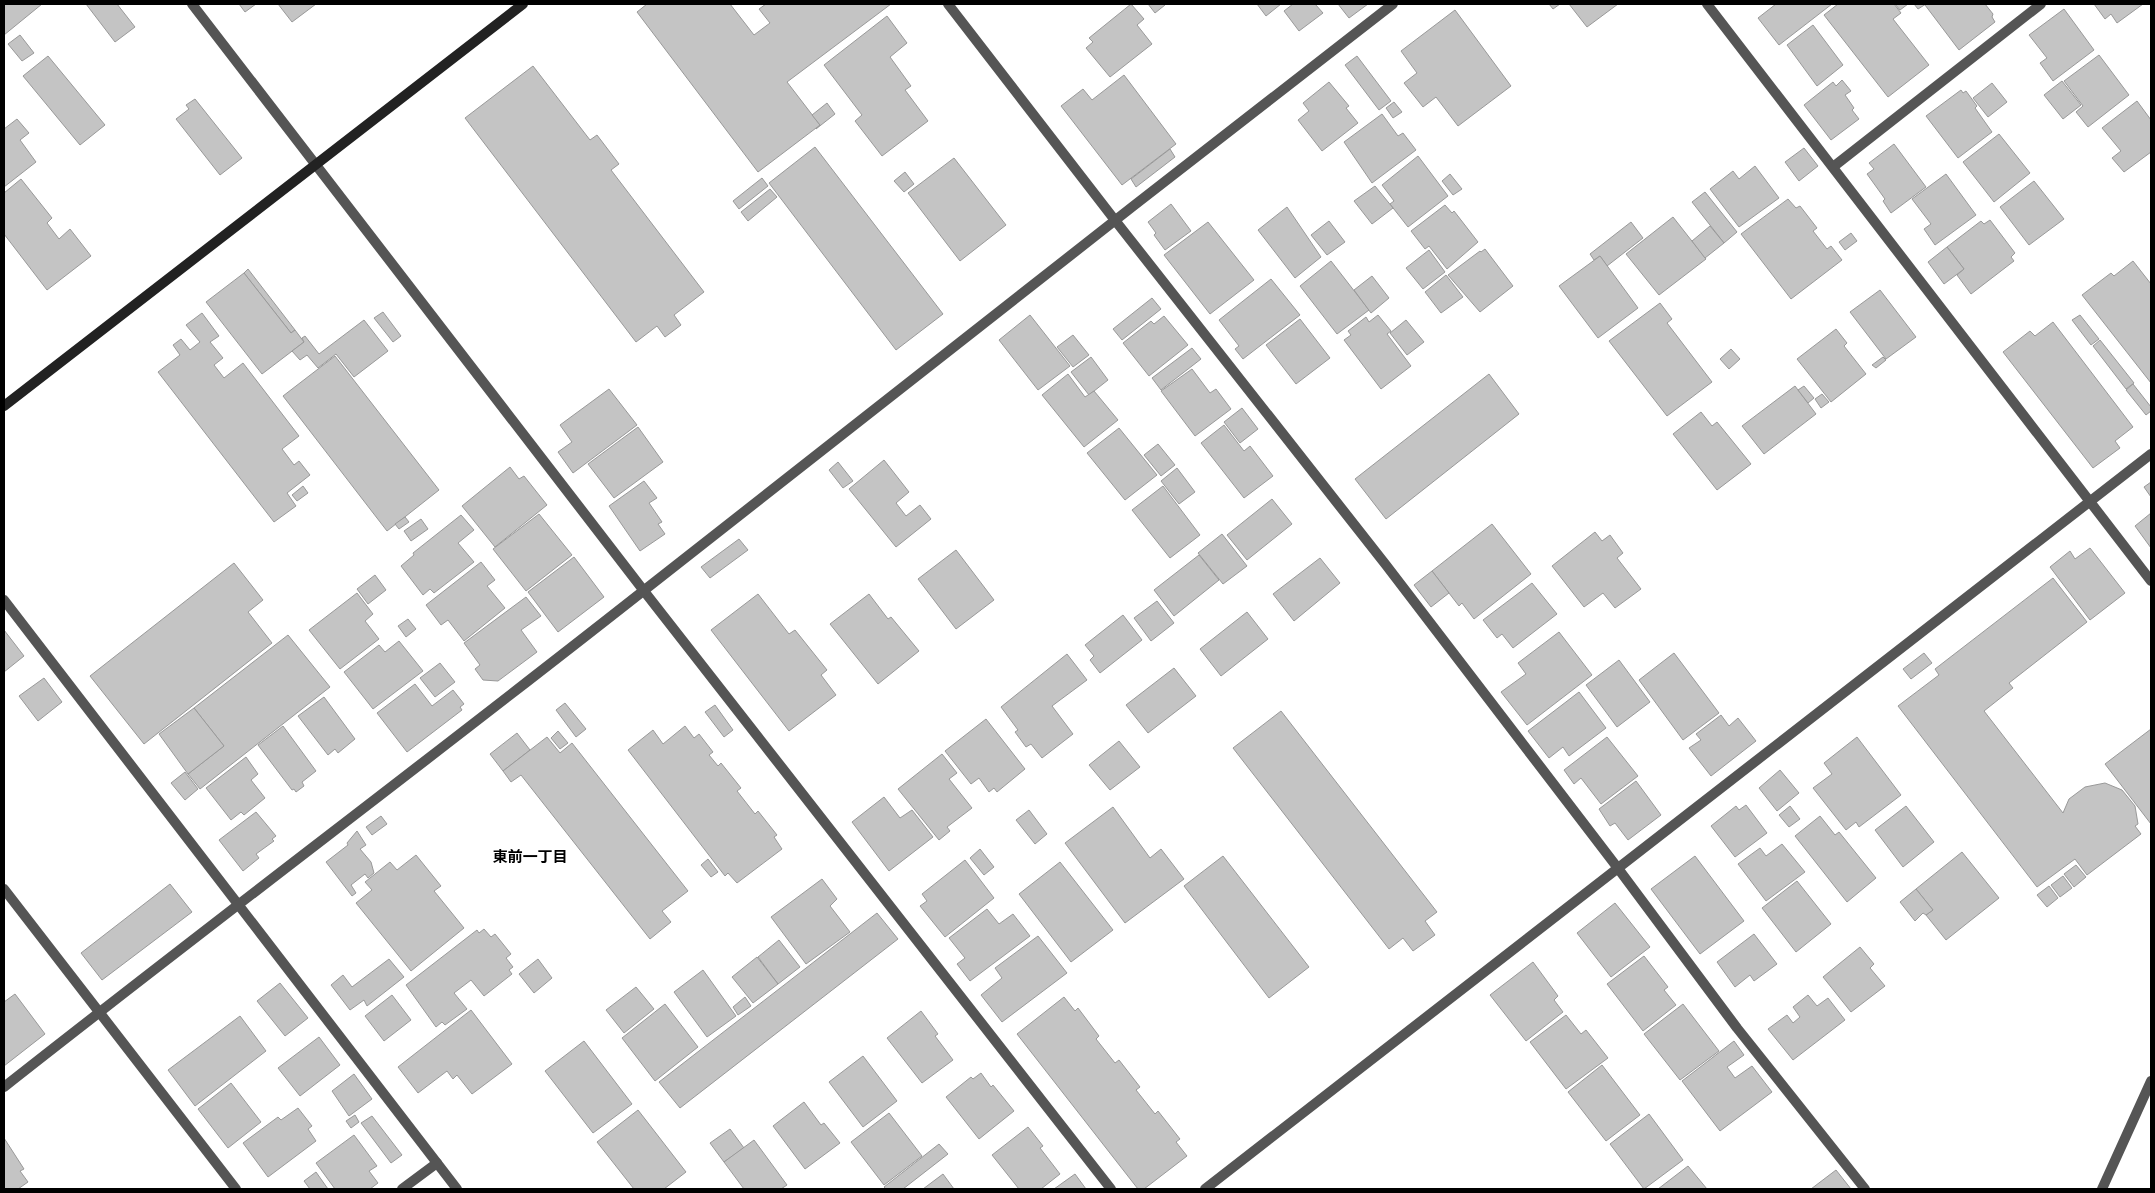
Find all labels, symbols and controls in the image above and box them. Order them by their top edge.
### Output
district label: 東前一丁目 [492,846,568,867]

